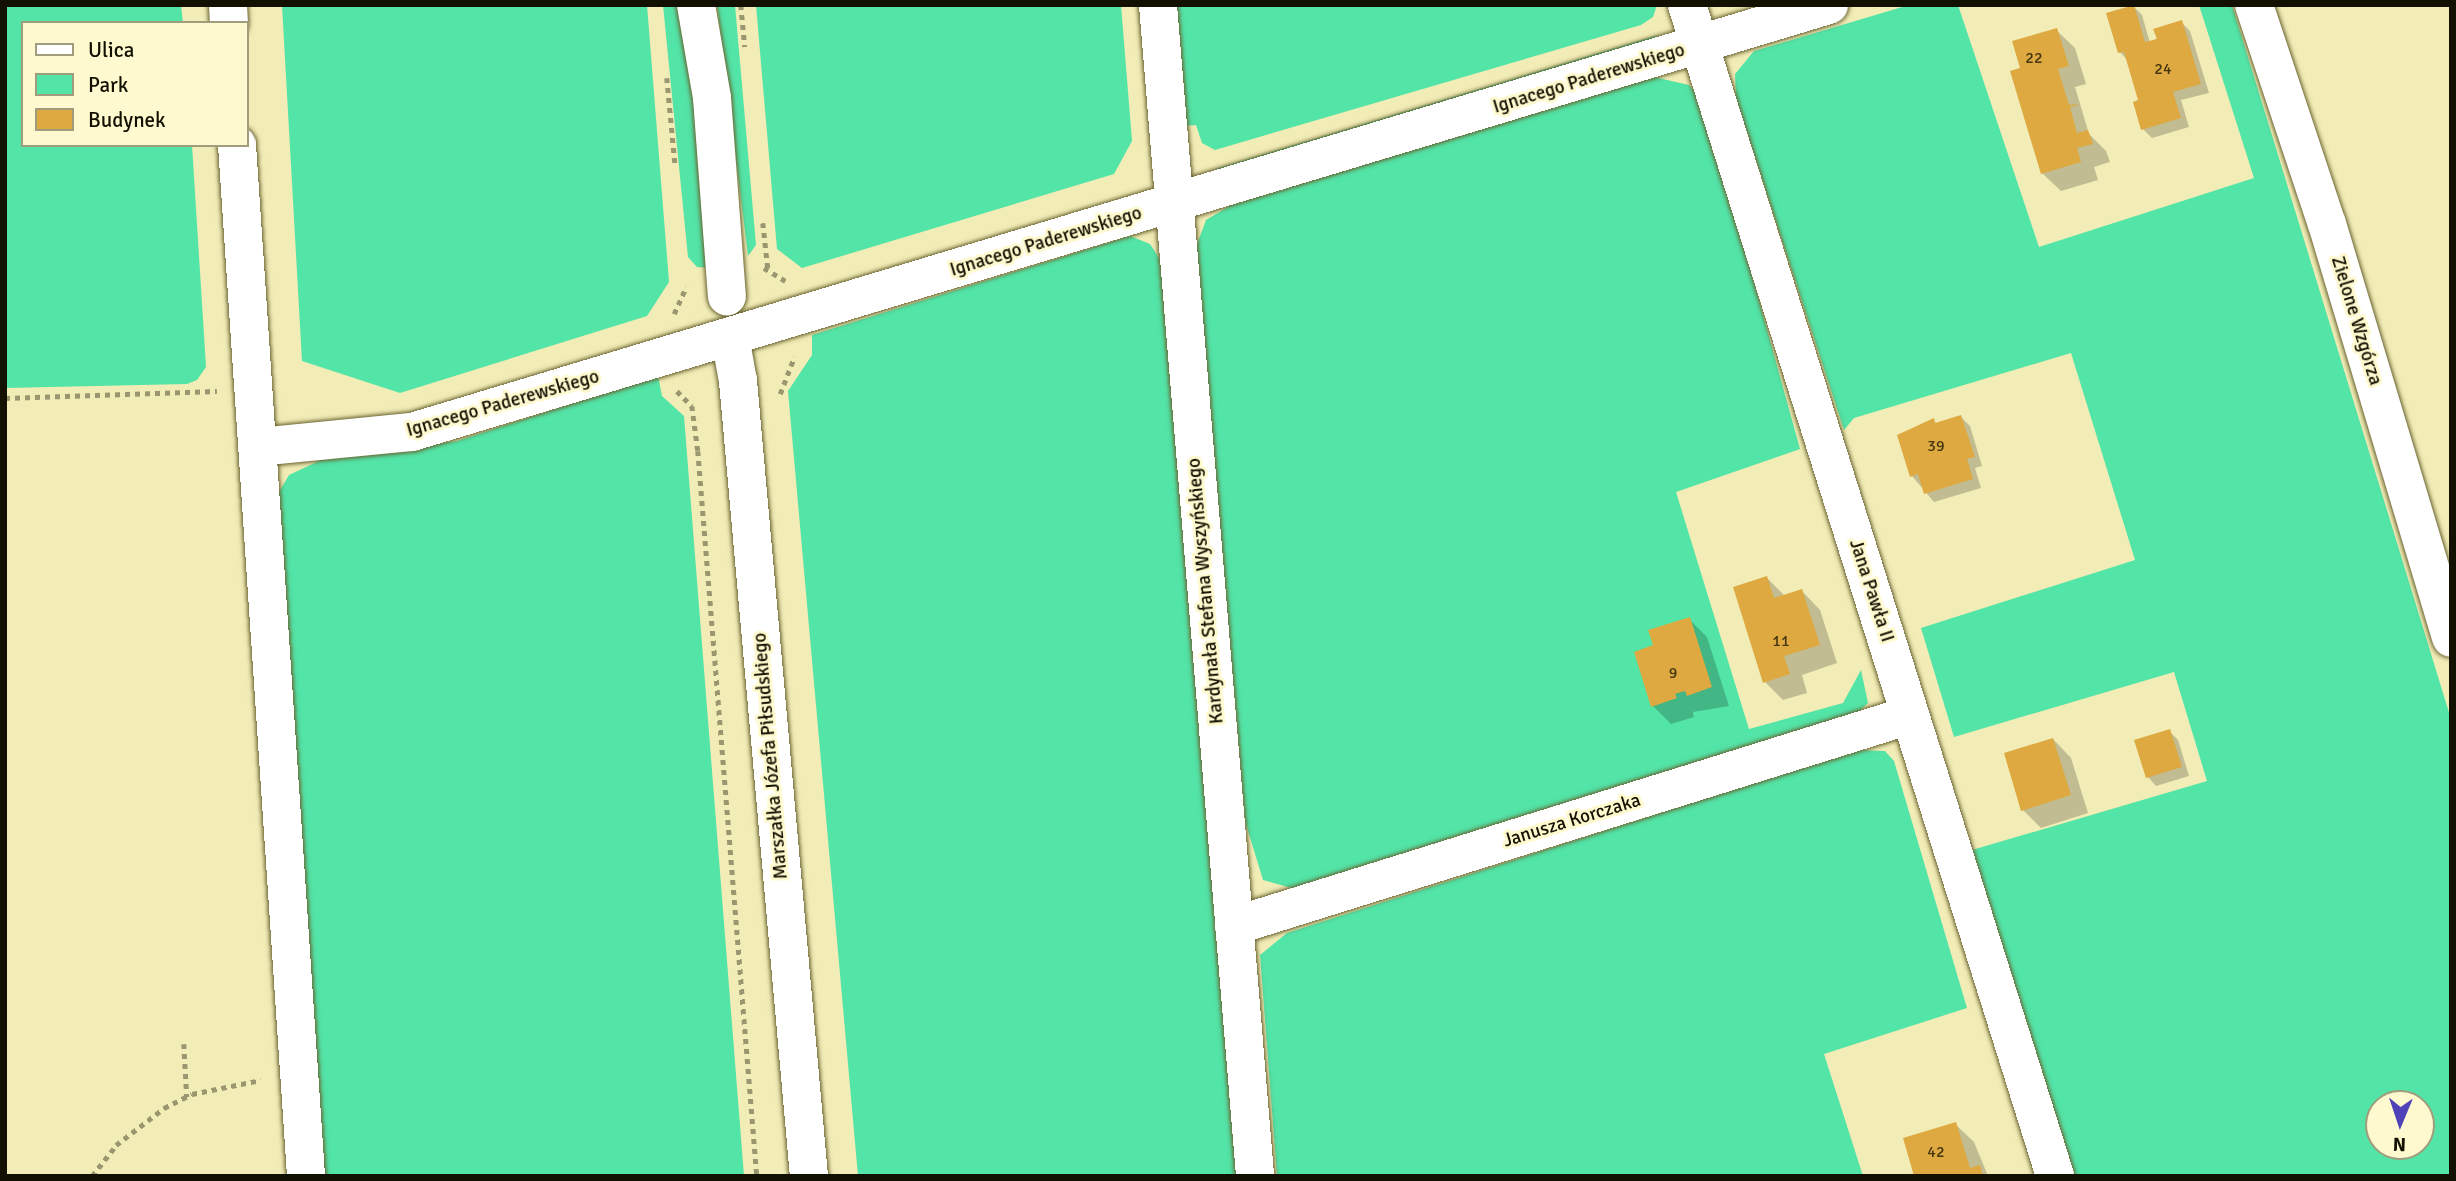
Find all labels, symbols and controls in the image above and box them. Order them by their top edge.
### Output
legend [21,21,248,147]
text: Ulica [88,37,134,63]
street label: Ignacego Paderewskiego [1490,39,1688,119]
house number: 22 [2025,48,2043,68]
house number: 24 [2154,59,2172,79]
text: Park [88,72,128,98]
text: Budynek [88,107,166,133]
street label: Ignacego Paderewskiego [947,202,1145,282]
street label: Zielone Wzgórza [2326,254,2386,388]
street label: Ignacego Paderewskiego [404,366,602,442]
house number: 39 [1927,436,1945,456]
street label: Kardynała Stefana Wyszyńskiego [1183,457,1229,725]
street label: Jana Pawła II [1844,537,1898,645]
house number: 11 [1772,631,1790,651]
street label: Marszałka Józefa Piłsudskiego [749,632,793,880]
house number: 9 [1669,663,1677,683]
street label: Janusza Korczaka [1500,789,1644,853]
north arrow [2365,1090,2435,1160]
text: N [2392,1132,2406,1156]
house number: 42 [1927,1142,1945,1162]

